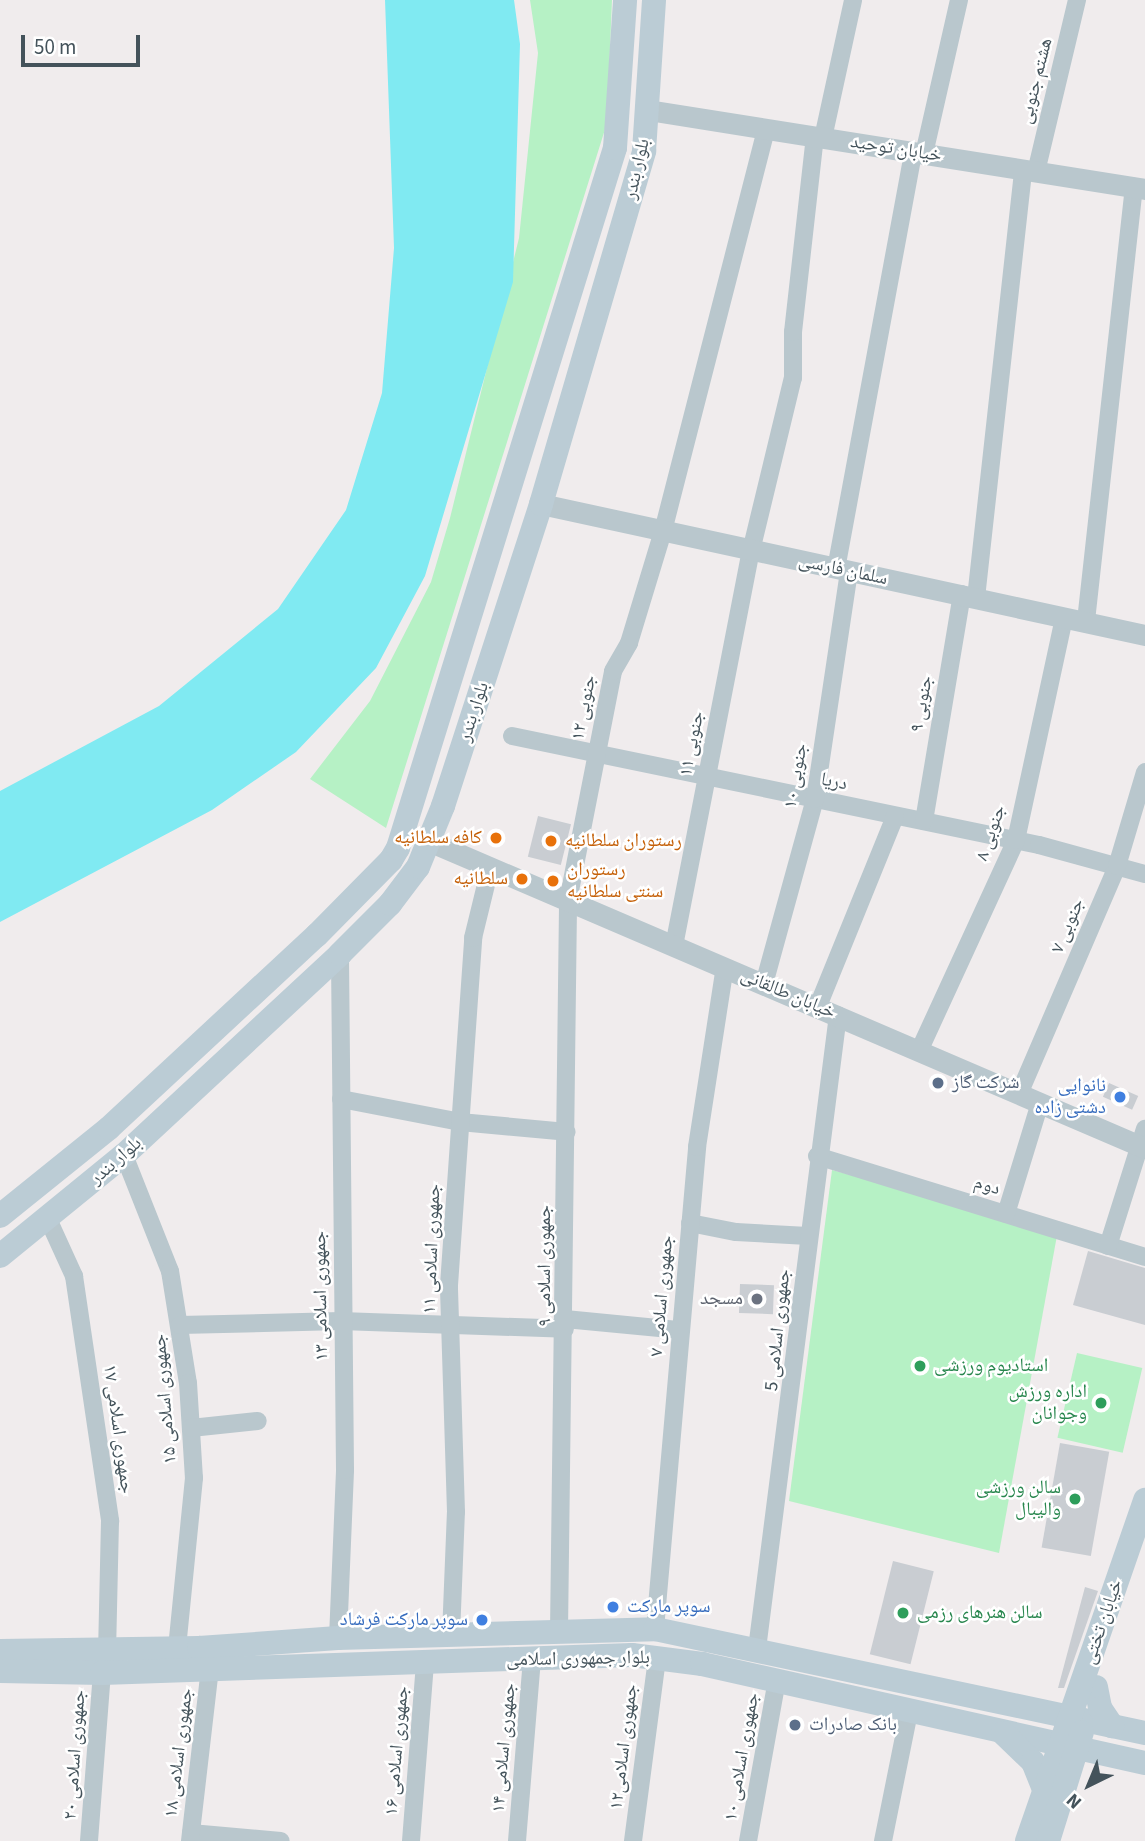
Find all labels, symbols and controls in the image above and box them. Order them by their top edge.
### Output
scale bar [24,21,144,65]
text: 50 m [34,32,76,62]
street label: هشتم جنوبی [1014,36,1058,126]
street label: خیابان توحید [849,131,943,167]
street label: بلوار بندر [619,136,655,202]
street label: سلمان فارسی [796,549,890,591]
street label: ۱۲ جنوبی [567,674,601,742]
street label: ۹ جنوبی [906,674,938,734]
street label: بلوار بندر [454,679,494,745]
street label: ۱۱ جنوبی [675,710,709,778]
street label: ۱۰ جنوبی [779,742,813,810]
street label: دریا [819,768,849,796]
street label: ۸ جنوبی [971,802,1011,864]
place label: کافه سلطانیه [394,827,482,849]
marker: کافه سلطانیه [488,830,504,846]
place label: رستوران سلطانیه [565,830,682,852]
marker: رستوران سلطانیه [543,833,559,849]
place label: رستوران سنتی سلطانیه [567,859,663,903]
place label: سلطانيه [453,868,508,890]
marker: سلطانيه [514,871,530,887]
marker: رستوران سنتی سلطانیه [545,873,561,889]
street label: ۷ جنوبی [1046,895,1090,957]
street label: خیابان طالقانی [737,964,839,1024]
place label: شرکت گاز [952,1072,1019,1094]
marker: شرکت گاز [930,1075,946,1091]
place label: نانوایی دشتی زاده [1034,1075,1106,1119]
marker: نانوایی دشتی زاده [1112,1089,1128,1105]
street label: بلوار بندر [85,1132,147,1190]
street label: دوم [971,1171,1003,1201]
street label: جمهوری اسلامی ۱۱ [418,1184,446,1314]
street label: جمهوری اسلامی ۹ [534,1205,556,1327]
street label: جمهوری اسلامی ۱۳ [308,1231,334,1361]
street label: جمهوری اسلامی ۷ [645,1234,679,1358]
street label: جمهوری اسلامی 5 [760,1268,796,1392]
place label: مسجد [700,1288,743,1310]
marker: مسجد [749,1291,765,1307]
street label: جمهوری اسلامی ۱۵ [148,1333,182,1465]
place label: استادیوم ورزشی [934,1355,1048,1377]
marker: استادیوم ورزشی [912,1358,928,1374]
street label: جمهوری اسلامی ۱۷ [98,1363,138,1495]
place label: اداره ورزش وجوانان [1008,1381,1087,1425]
marker: اداره ورزش وجوانان [1093,1395,1109,1411]
place label: سالن ورزشی والیبال [976,1477,1061,1521]
marker: سالن ورزشی والیبال [1067,1491,1083,1507]
street label: خیابان تختی [1078,1577,1128,1667]
place label: سوپر مارکت [627,1596,711,1618]
marker: سوپر مارکت [605,1599,621,1615]
place label: سالن هنرهای رزمی [917,1602,1043,1624]
marker: سالن هنرهای رزمی [895,1605,911,1621]
place label: سوپر مارکت فرشاد [340,1609,468,1631]
marker: سوپر مارکت فرشاد [474,1612,490,1628]
street label: بلوار جمهوری اسلامی [506,1646,650,1672]
street label: جمهوری اسلامی ۱۴ [487,1682,521,1814]
street label: جمهوری اسلامی۱۲ [605,1683,643,1811]
street label: جمهوری اسلامی ۱۶ [380,1685,414,1817]
street label: جمهوری اسلامی ۱۸ [160,1687,198,1819]
street label: جمهوری اسلامی ۲۰ [59,1689,91,1821]
street label: جمهوری اسلامی ۱۰ [719,1691,765,1823]
place label: بانک صادرات [809,1714,897,1736]
marker: بانک صادرات [787,1717,803,1733]
north arrow [1054,1750,1124,1820]
text: N [1061,1787,1088,1815]

